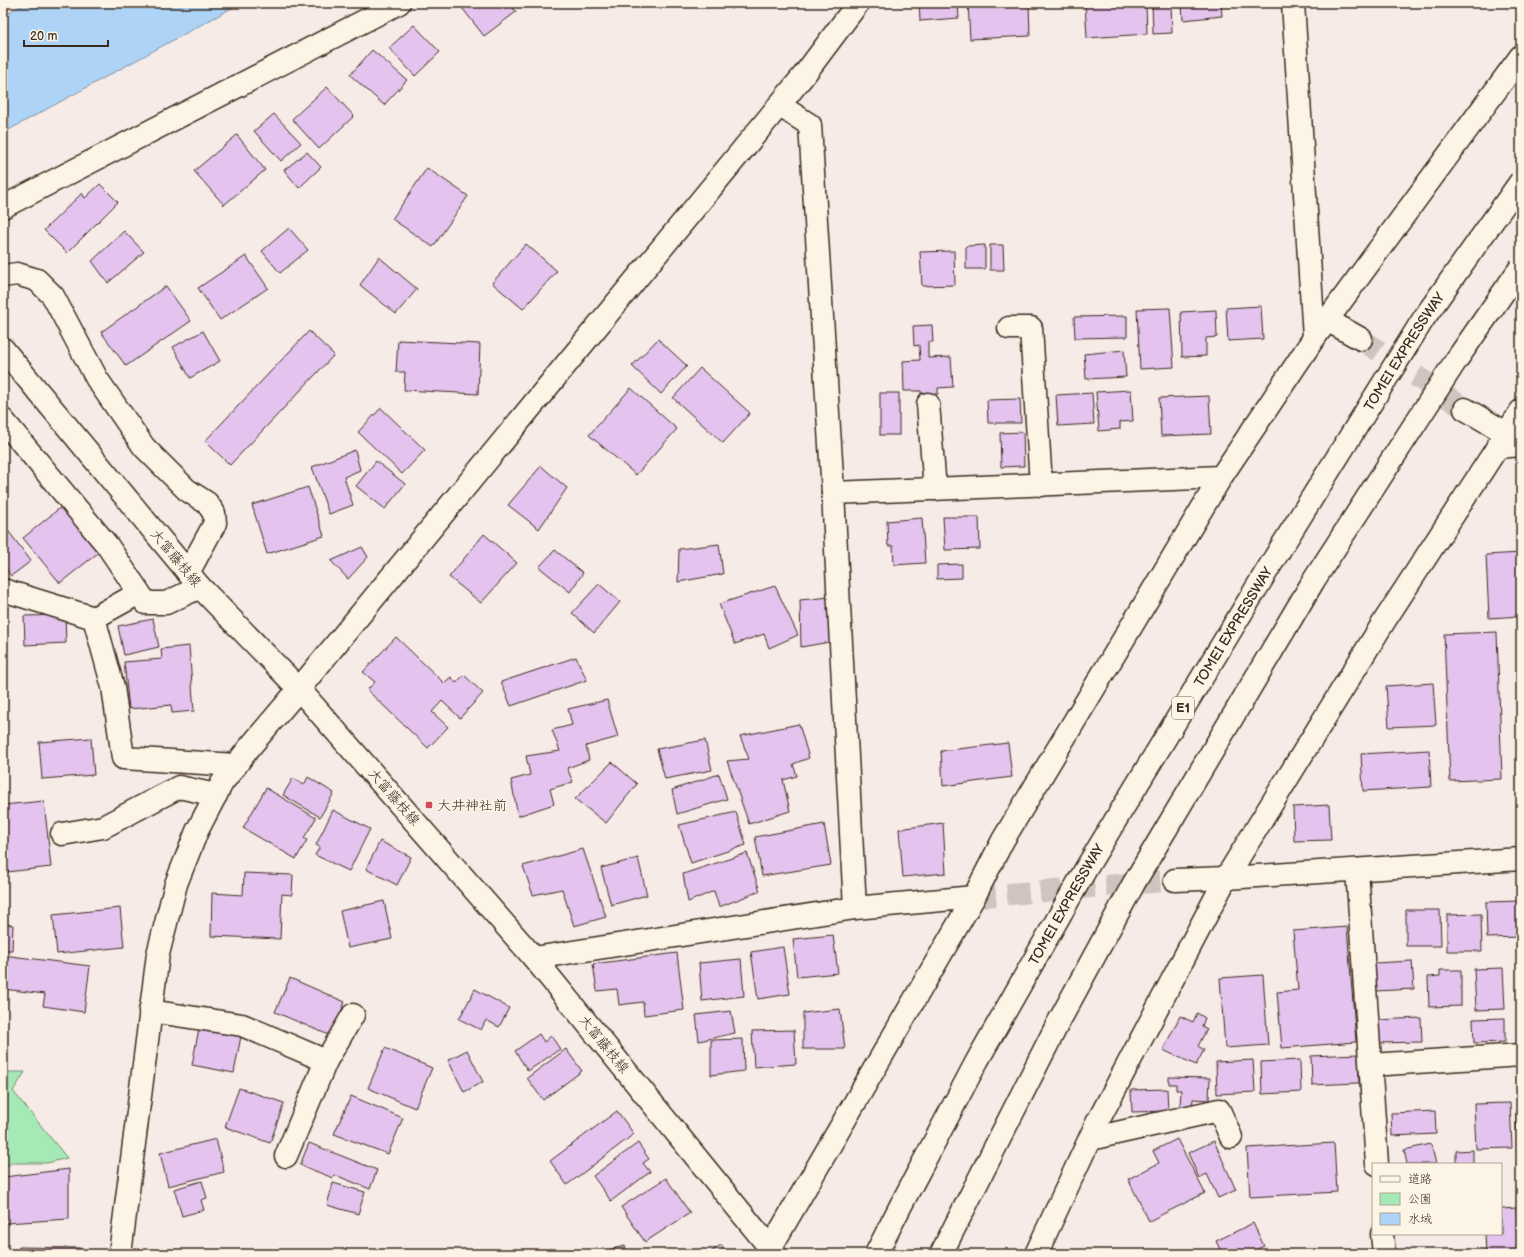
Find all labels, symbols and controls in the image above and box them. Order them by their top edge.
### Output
scale bar [24,22,108,48]
text: 20 m [30,29,57,44]
street label: TOMEI EXPRESSWAY [1360,288,1448,414]
street label: 大富藤枝線 [147,526,205,590]
street label: TOMEI EXPRESSWAY [1190,563,1276,690]
road number: E1 [1172,697,1194,719]
street label: 大富藤枝線 [365,765,423,829]
place label: 大井神社前 [437,797,507,814]
marker: 大井神社前 [424,800,434,810]
street label: TOMEI EXPRESSWAY [1025,840,1108,968]
street label: 大富藤枝線 [575,1011,633,1077]
legend [1372,1163,1502,1235]
text: 道路 [1408,1172,1432,1187]
text: 公園 [1408,1192,1432,1207]
text: 水域 [1408,1212,1432,1227]

